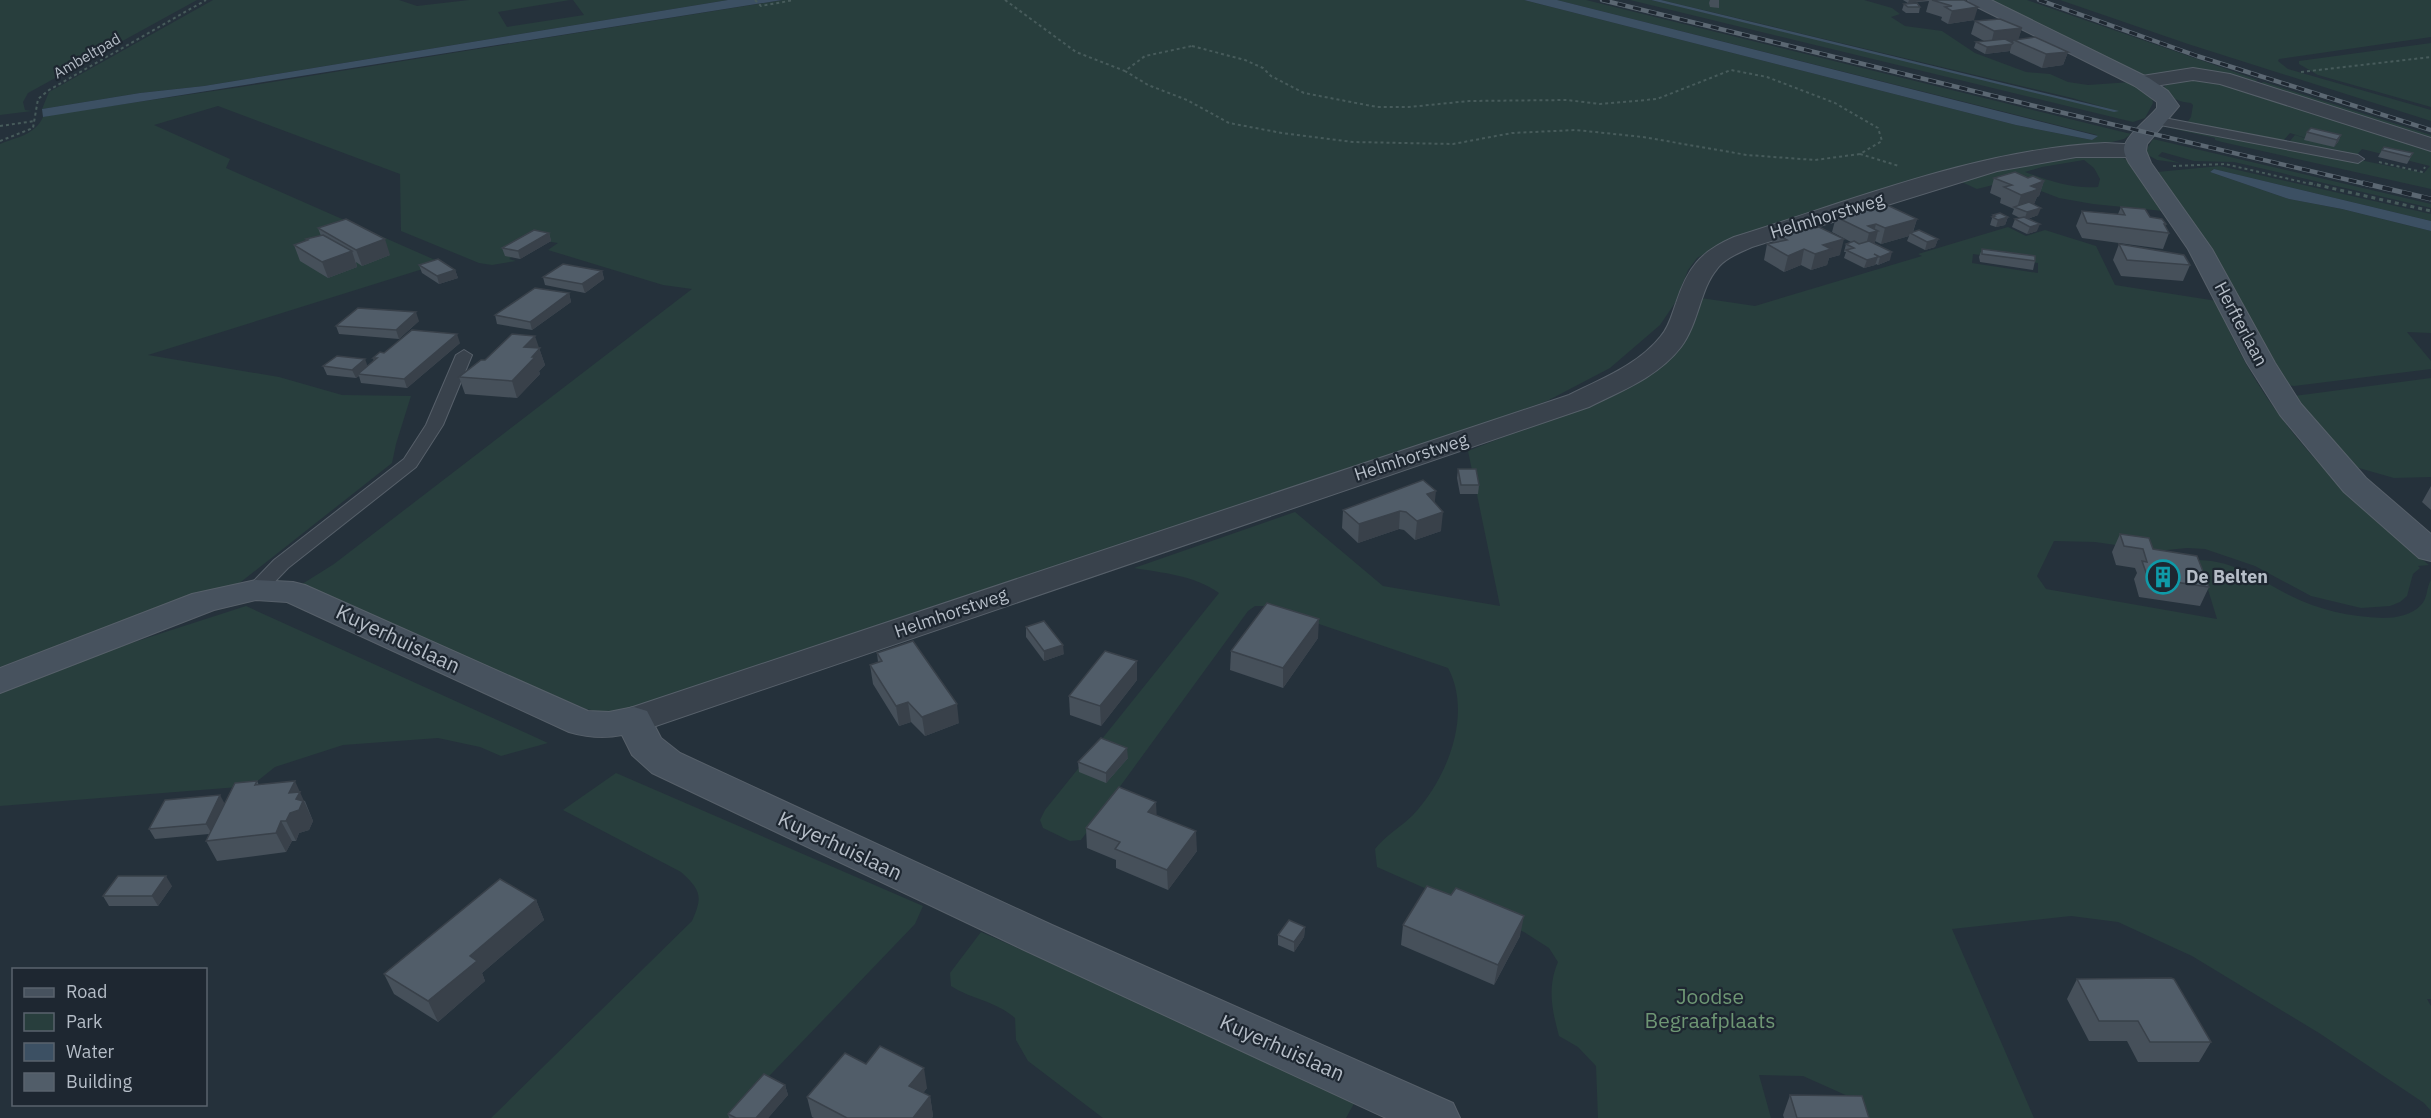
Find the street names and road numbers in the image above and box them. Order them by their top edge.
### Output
street label: Ambeltpad [50,29,124,82]
street label: Helmhorstweg [1767,187,1887,244]
street label: Herfterlaan [2210,278,2273,370]
street label: Helmhorstweg [1351,427,1471,486]
street label: Helmhorstweg [891,582,1011,643]
street label: Kuyerhuislaan [332,597,465,679]
street label: Kuyerhuislaan [774,804,907,886]
street label: Kuyerhuislaan [1215,1007,1349,1087]

